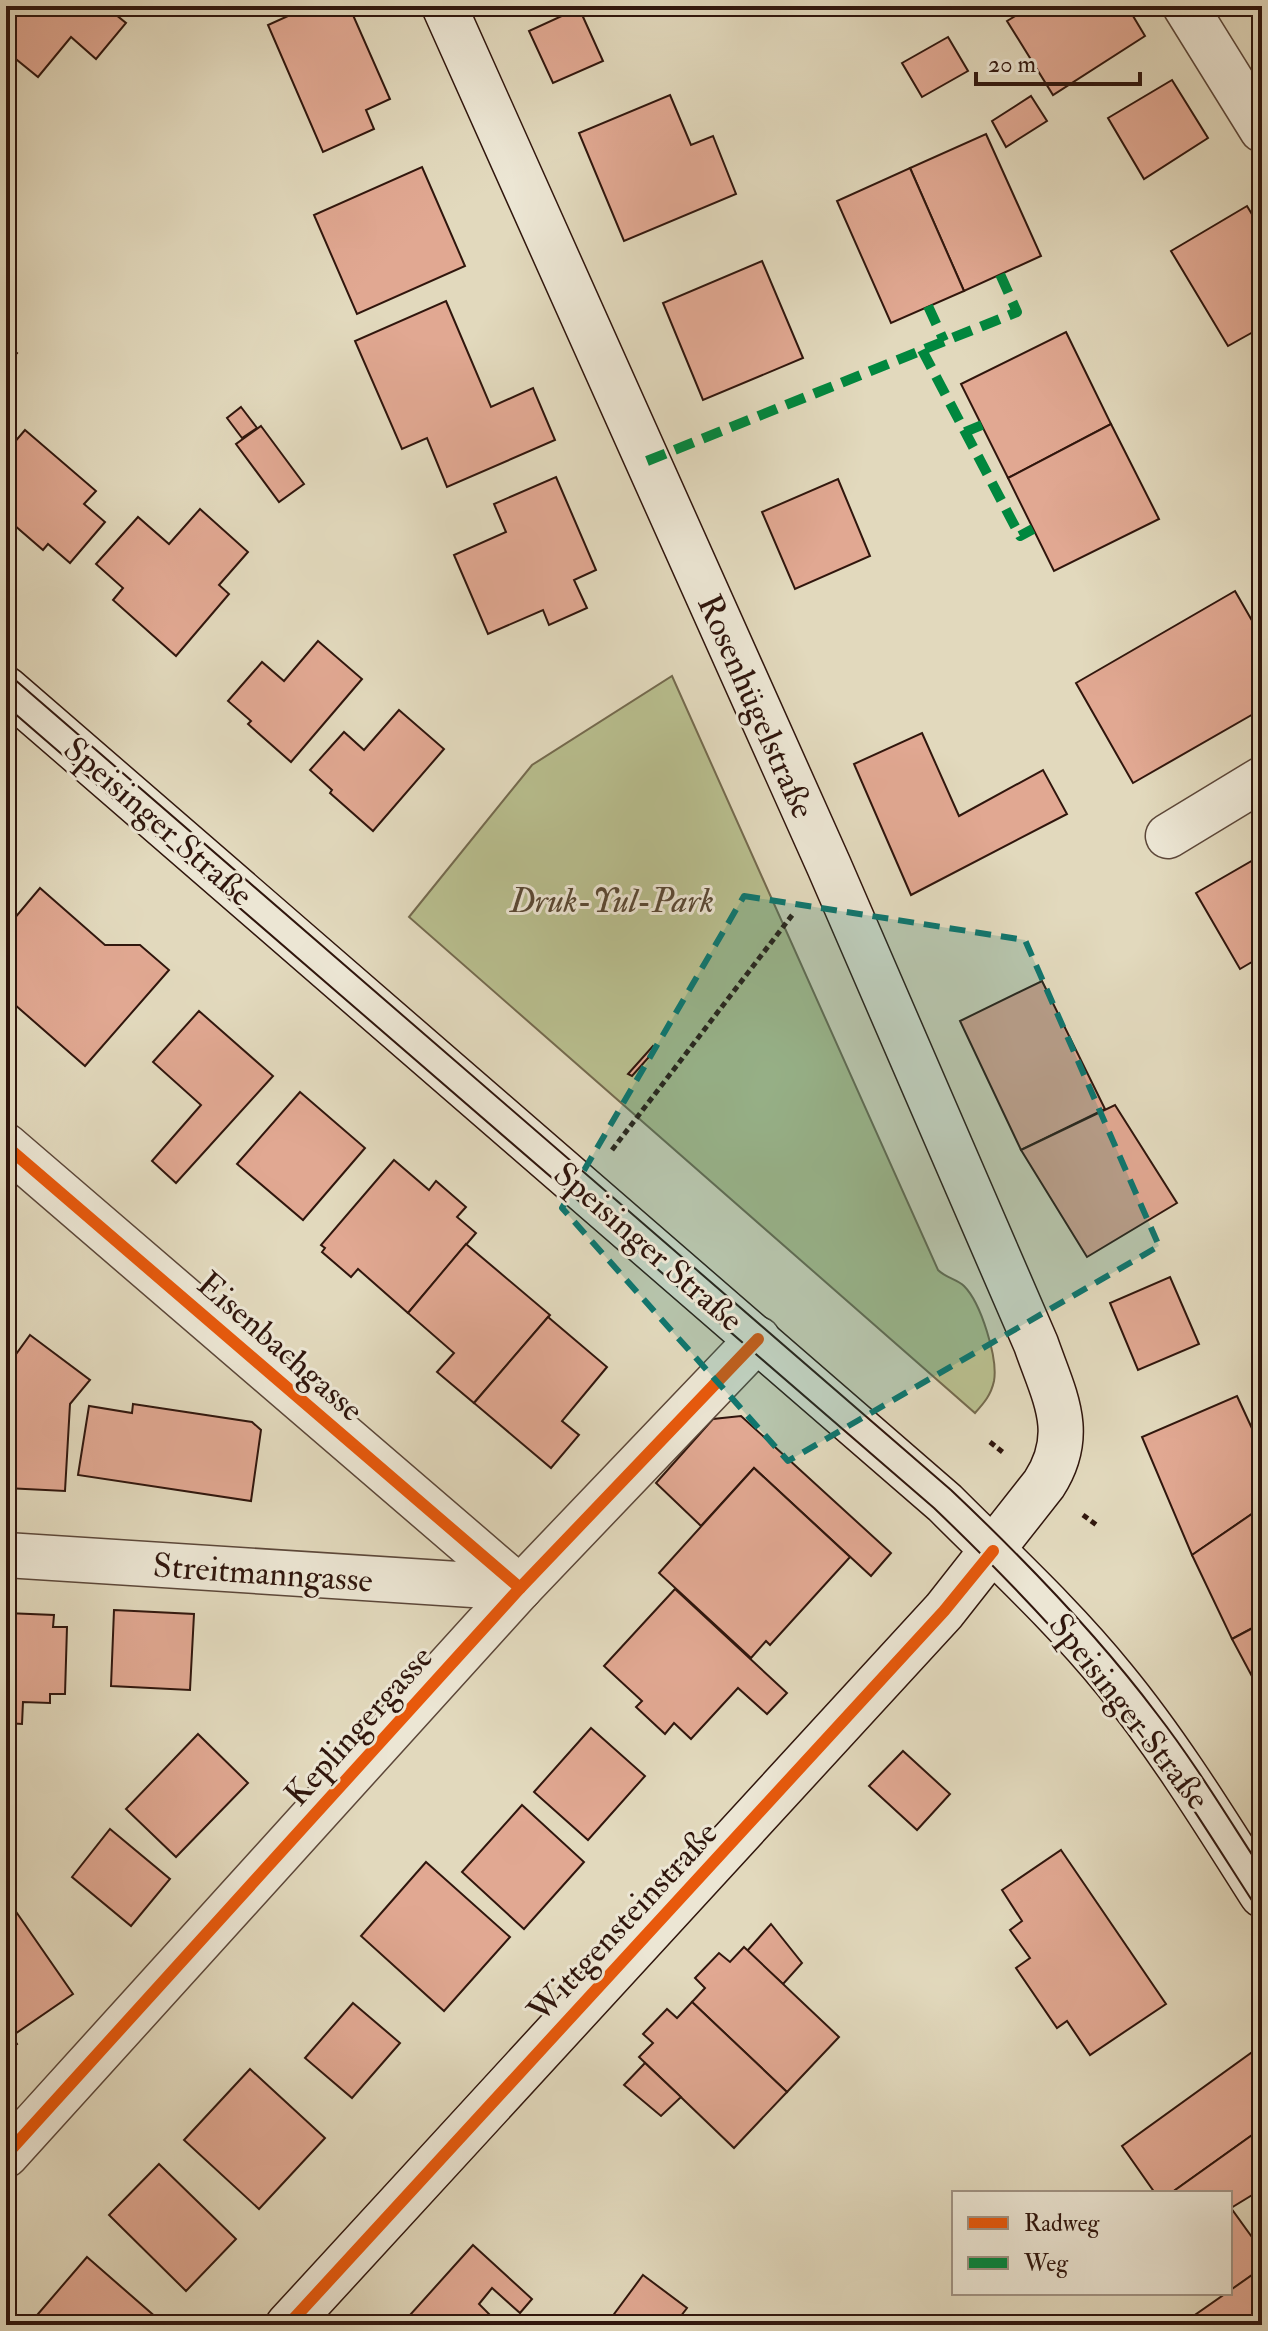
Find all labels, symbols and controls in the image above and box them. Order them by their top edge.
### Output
scale bar [976,36,1140,86]
text: 20 m [988,49,1037,80]
street label: Rosenhügelstraße [687,588,824,825]
street label: Speisinger Straße [54,728,262,916]
park label: Druk-Yul-Park [509,880,714,923]
street label: Speisinger Straße [544,1153,752,1341]
street label: Eisenbachgasse [188,1263,372,1431]
street label: Streitmanngasse [152,1544,374,1603]
street label: Speisinger Straße [1039,1605,1219,1819]
street label: Keplingergasse [276,1637,443,1815]
street label: Wittgensteinstraße [518,1813,727,2032]
legend [952,2191,1232,2295]
text: Radweg [1024,2208,1100,2239]
text: Weg [1023,2248,1069,2279]

